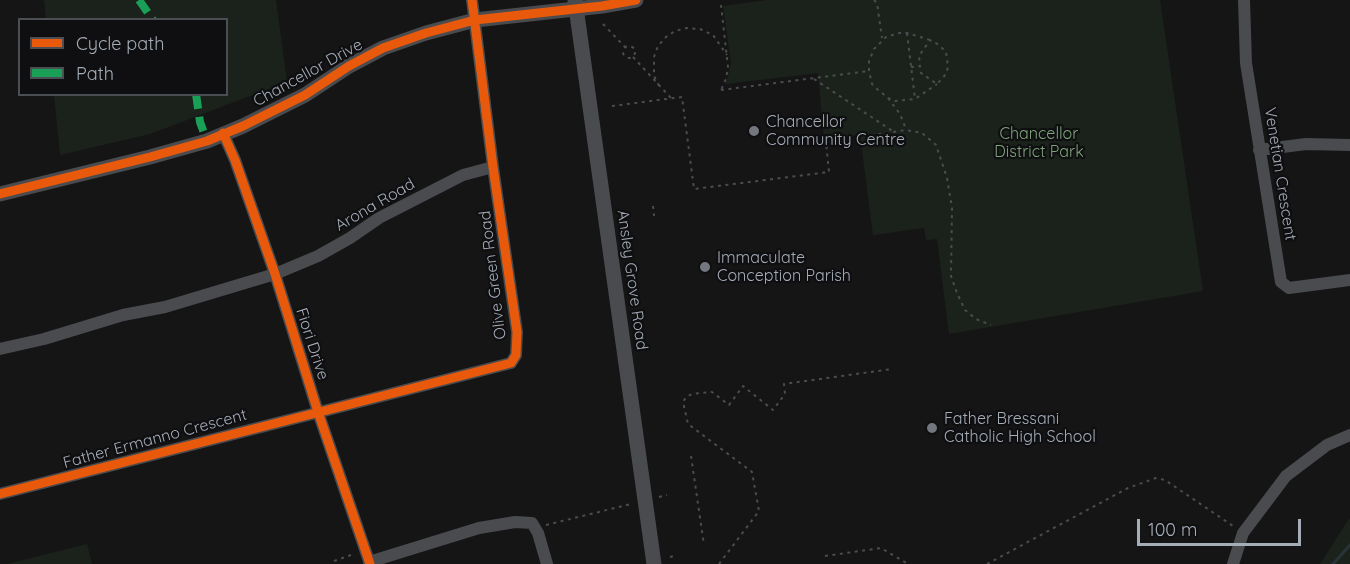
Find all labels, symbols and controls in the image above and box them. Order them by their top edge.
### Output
legend [18,18,228,96]
text: Cycle path [76,32,164,55]
street label: Chancellor Drive [250,35,366,111]
text: Path [76,62,114,85]
street label: Venetian Crescent [1260,106,1300,242]
place label: Chancellor Community Centre [766,112,905,150]
marker: Chancellor Community Centre [747,124,761,138]
park label: Chancellor District Park [994,124,1084,162]
street label: Arona Road [332,174,418,236]
street label: Ansley Grove Road [613,209,651,351]
street label: Olive Green Road [476,210,510,340]
place label: Immaculate Conception Parish [717,248,851,286]
marker: Immaculate Conception Parish [698,260,712,274]
street label: Fiori Drive [291,306,333,382]
street label: Father Ermanno Crescent [61,405,249,473]
place label: Father Bressani Catholic High School [944,409,1096,447]
marker: Father Bressani Catholic High School [925,421,939,435]
scale bar [1140,507,1304,545]
text: 100 m [1148,518,1197,541]

